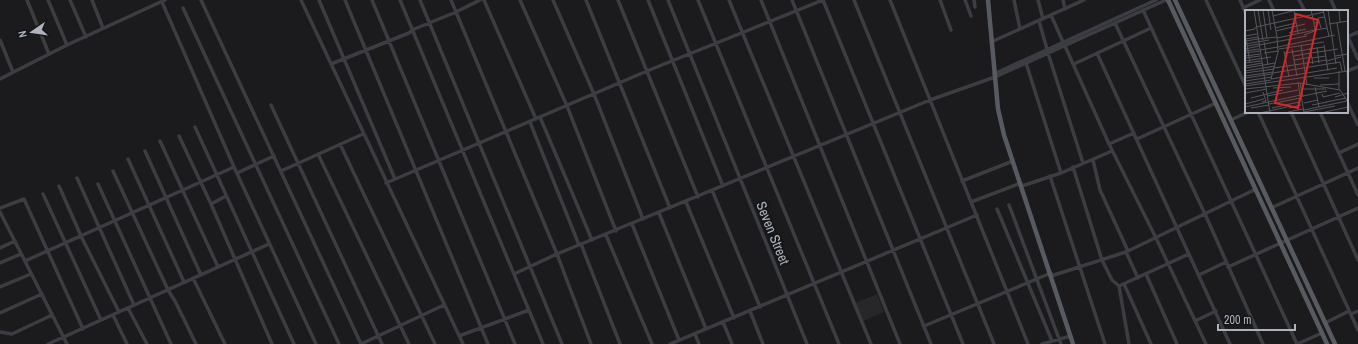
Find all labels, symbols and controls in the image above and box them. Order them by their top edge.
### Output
inset map [1245,10,1348,113]
north arrow [12,12,52,52]
text: N [15,30,30,39]
street label: Seven Street [752,199,794,267]
scale bar [1218,306,1295,332]
text: 200 m [1224,312,1251,328]

